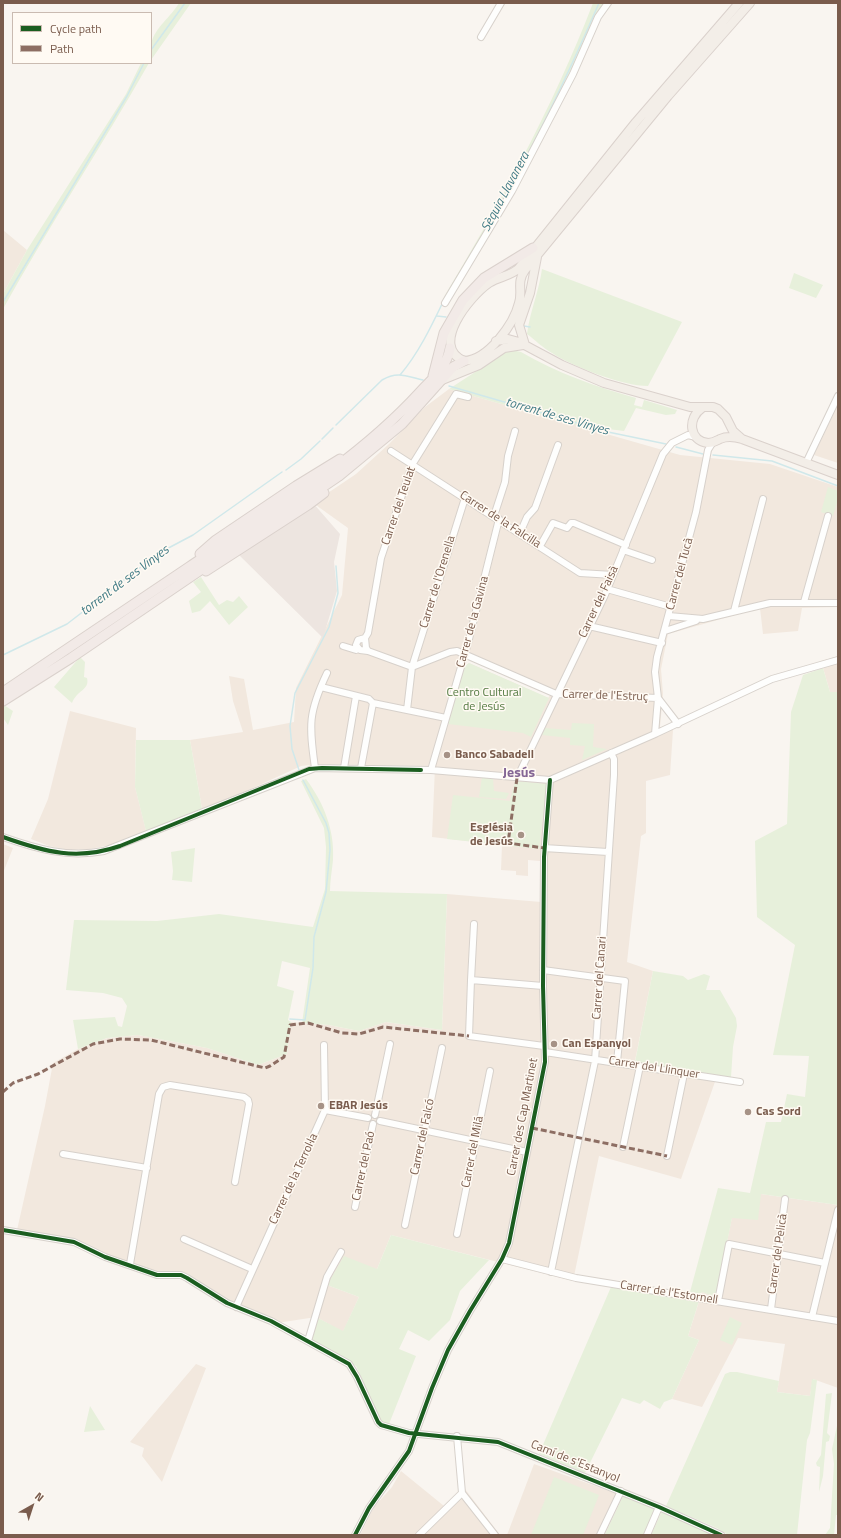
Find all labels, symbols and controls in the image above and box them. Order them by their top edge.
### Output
legend [12,12,152,64]
text: Cycle path [50,19,102,38]
text: Path [50,39,74,58]
water label: Sèquia Llavanera [479,150,533,234]
water label: torrent de ses Vinyes [503,395,611,439]
street label: Carrer del Teulat [379,465,419,547]
street label: Carrer de la Falcilla [457,488,543,552]
street label: Carrer de l'Orenella [417,534,459,630]
street label: Carrer del Tucà [663,536,697,612]
water label: torrent de ses Vinyes [78,543,172,619]
street label: Carrer del Faisà [576,564,622,640]
street label: Carrer de la Gavina [454,575,492,669]
park label: Centro Cultural de Jesús [446,686,522,714]
street label: Carrer de l'Estruç [562,687,648,705]
place label: Banco Sabadell [455,748,534,762]
marker: Banco Sabadell [442,750,452,760]
district label: Jesús [503,766,535,782]
place label: Església de Jesús [470,821,513,849]
marker: Església de Jesús [516,830,526,840]
street label: Carrer del Canari [590,936,610,1020]
place label: Can Espanyol [562,1037,631,1051]
marker: Can Espanyol [549,1039,559,1049]
street label: Carrer del Llinquer [607,1054,701,1082]
street label: Carrer des Cap Martinet [505,1057,541,1177]
street label: Carrer del Falcó [408,1098,438,1176]
place label: EBAR Jesús [329,1099,388,1113]
marker: EBAR Jesús [316,1101,326,1111]
place label: Cas Sord [756,1105,801,1119]
marker: Cas Sord [743,1107,753,1117]
street label: Carrer del Milá [459,1115,487,1189]
street label: Carrer del Paó [350,1130,378,1202]
street label: Carrer de la Terrol·la [267,1131,321,1227]
street label: Carrer del Pelicà [765,1213,791,1295]
street label: Carrer de l'Estornell [619,1278,719,1308]
street label: Camí de s'Estanyol [528,1438,622,1486]
north arrow [12,1486,52,1526]
text: N [32,1488,48,1505]

